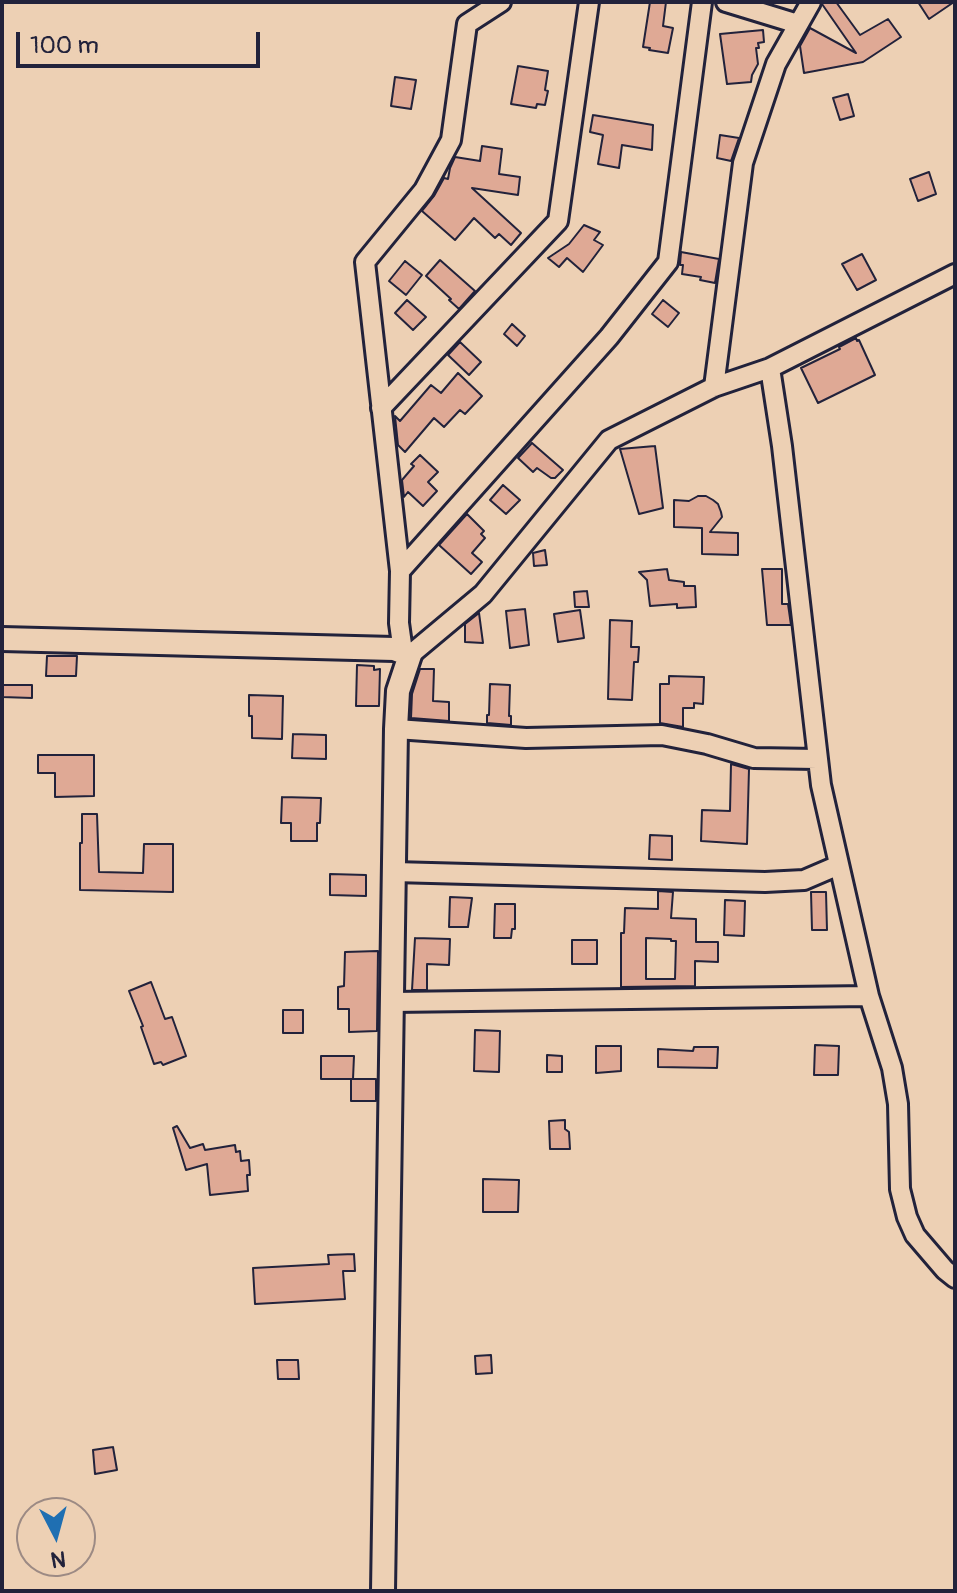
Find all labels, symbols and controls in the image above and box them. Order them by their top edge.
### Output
scale bar [20,16,264,66]
text: 100 m [30,31,99,60]
north arrow [16,1497,96,1577]
text: N [49,1544,67,1574]

